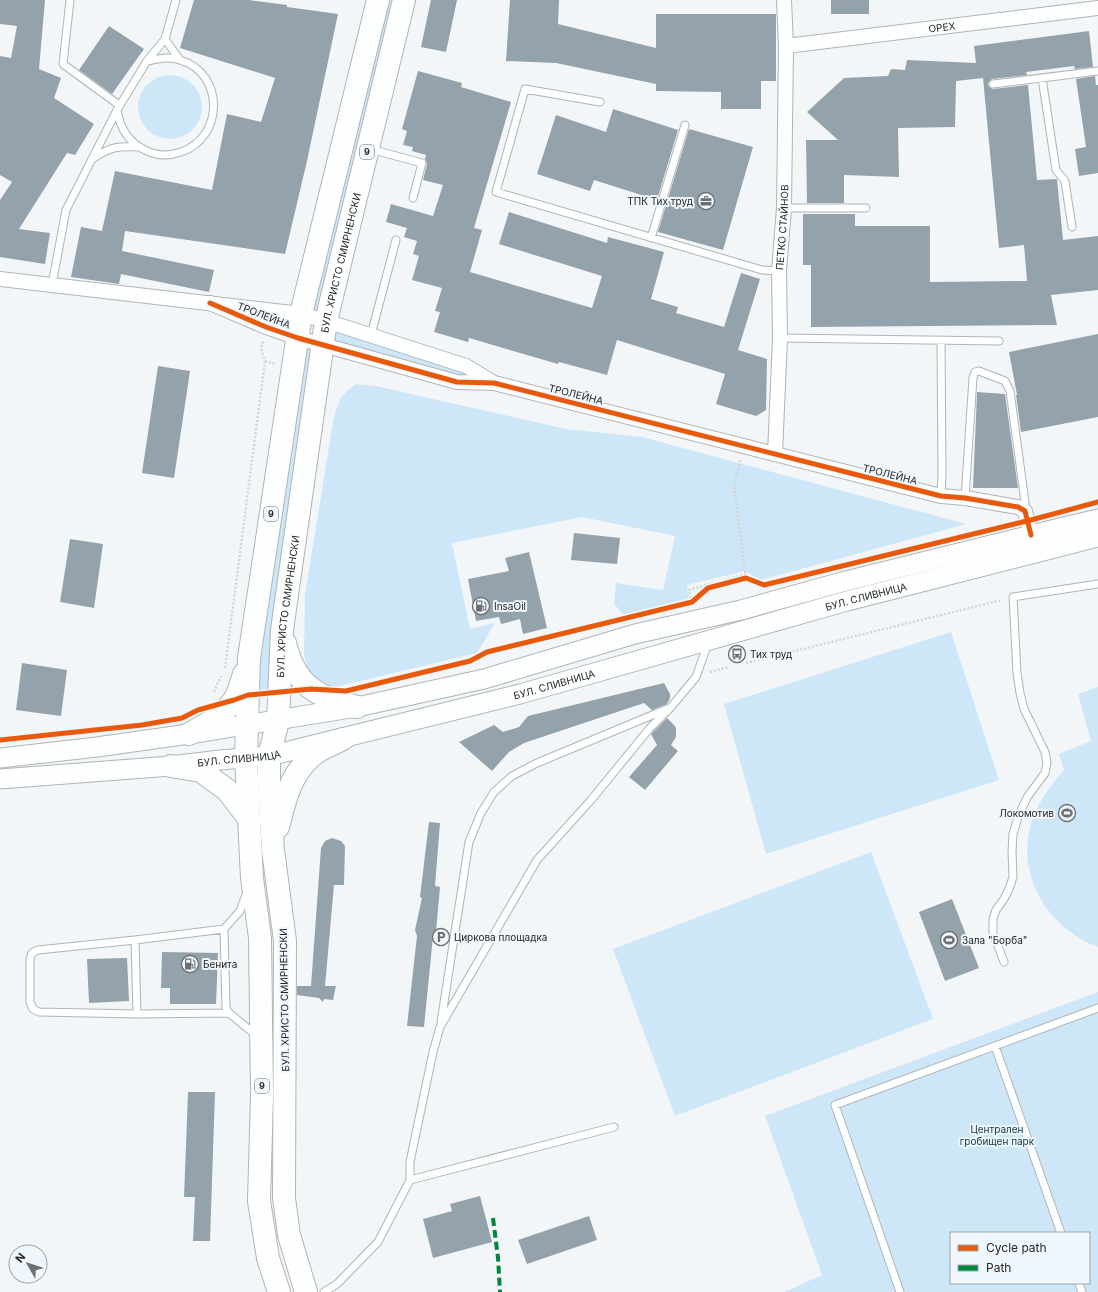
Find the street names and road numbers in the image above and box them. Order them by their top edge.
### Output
street label: ОРЕХ [928,19,956,35]
road number: 9 [360,145,374,159]
street label: ПЕТКО СТАЙНОВ [773,184,790,270]
street label: БУЛ. ХРИСТО СМИРНЕНСКИ [318,192,363,334]
street label: ТРОЛЕЙНА [236,298,293,331]
street label: ТРОЛЕЙНА [547,380,605,407]
street label: ТРОЛЕЙНА [861,460,919,487]
road number: 9 [264,507,278,521]
street label: БУЛ. ХРИСТО СМИРНЕНСКИ [274,534,301,678]
street label: БУЛ. СЛИВНИЦА [824,580,908,613]
street label: БУЛ. СЛИВНИЦА [512,667,596,701]
street label: БУЛ. СЛИВНИЦА [197,747,282,769]
street label: БУЛ. ХРИСТО СМИРНЕНСКИ [277,928,291,1072]
road number: 9 [255,1079,269,1093]

